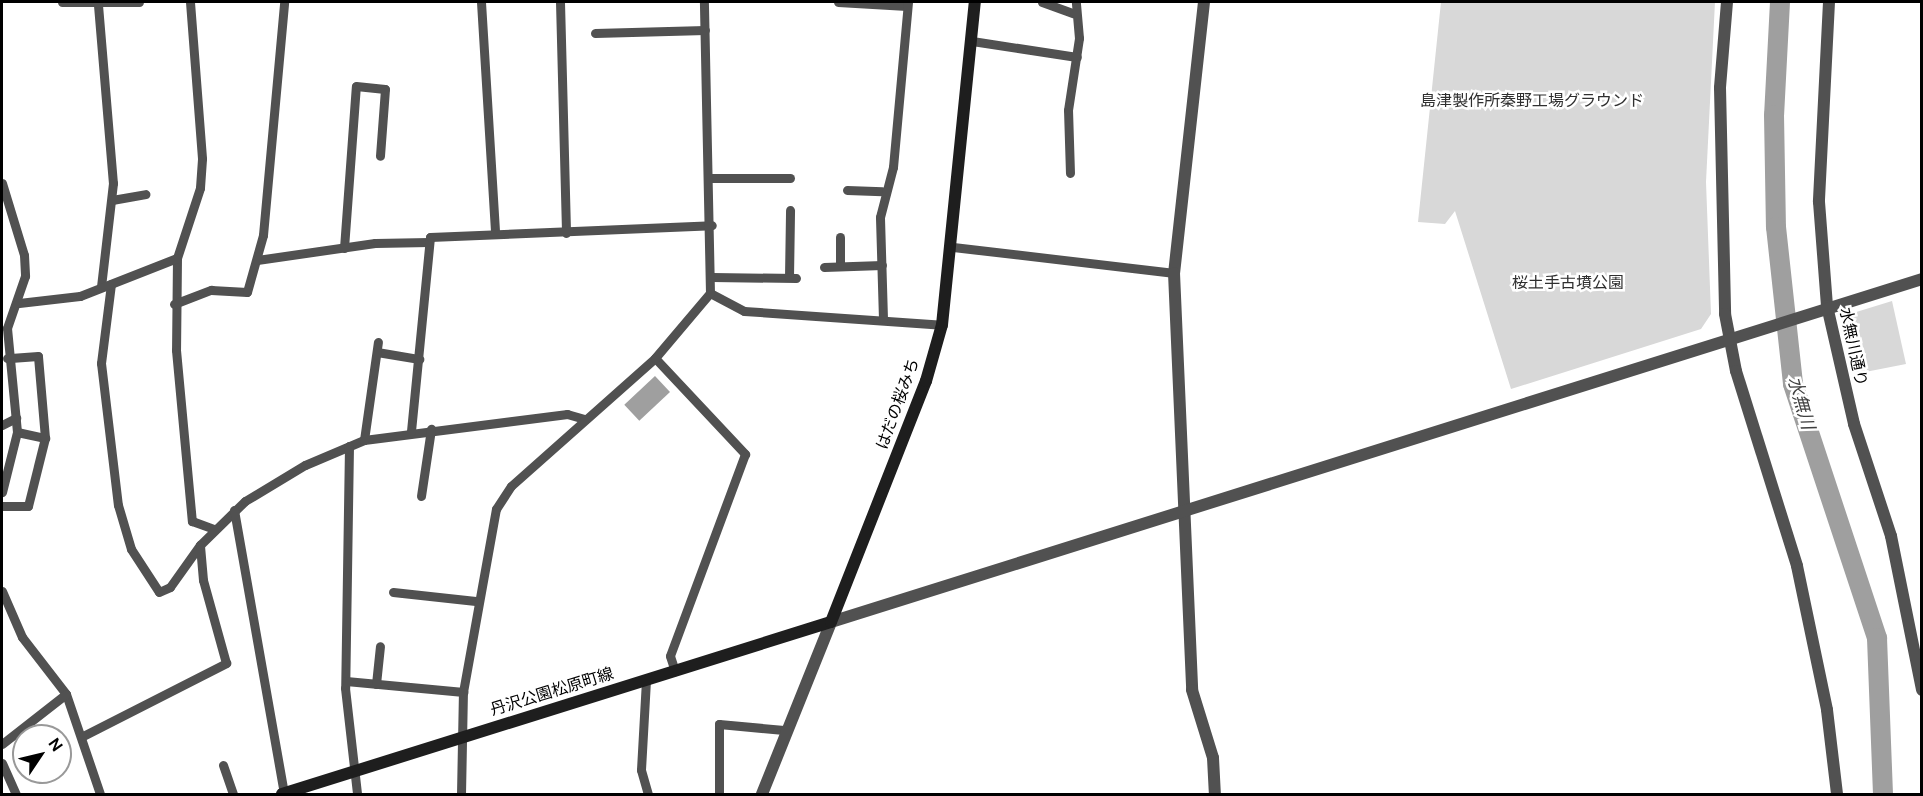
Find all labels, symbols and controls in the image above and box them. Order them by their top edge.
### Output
park label: 島津製作所秦野工場グラウンド [1420,91,1644,111]
park label: 桜土手古墳公園 [1512,273,1624,293]
street label: 水無川通り [1835,306,1871,388]
street label: はだの桜みち [873,356,923,452]
water label: 水無川 [1783,374,1819,432]
street label: 丹沢公園松原町線 [488,664,616,720]
north arrow [12,724,72,784]
text: N [44,734,67,755]

